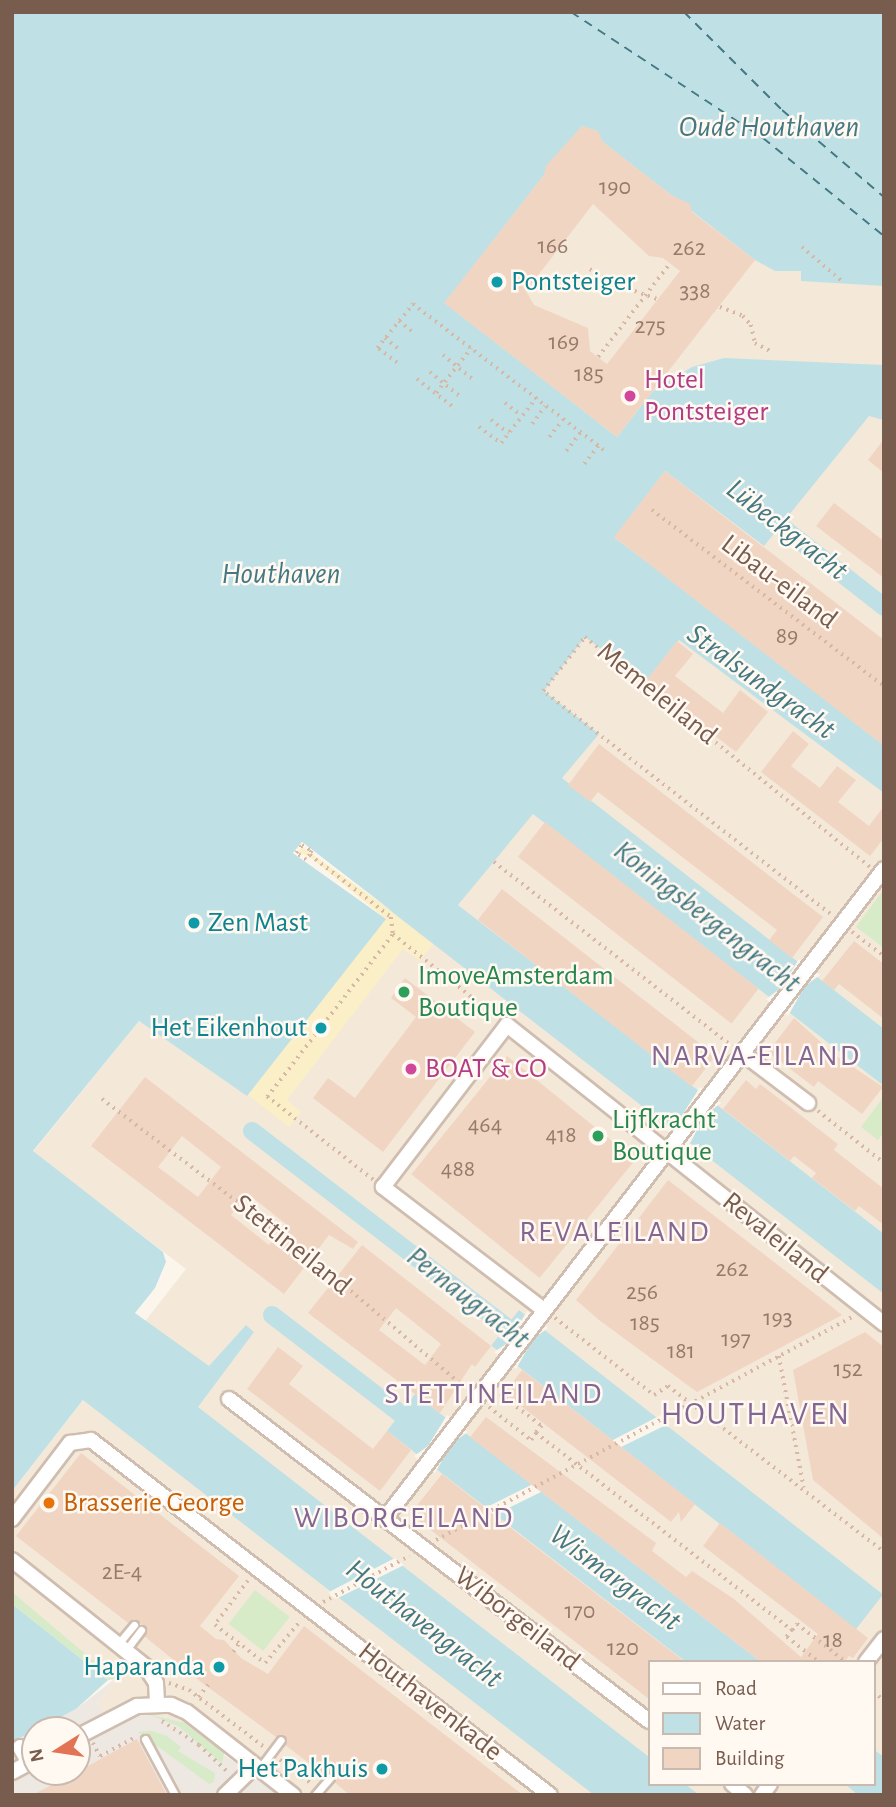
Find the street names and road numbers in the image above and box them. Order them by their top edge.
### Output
street label: Libau-eiland [714,527,844,637]
street label: Memeleiland [590,635,724,753]
street label: Revaleiland [715,1185,835,1291]
street label: Stettineiland [226,1187,358,1303]
street label: Wiborgeiland [447,1559,587,1679]
street label: Houthavenkade [351,1635,509,1769]

